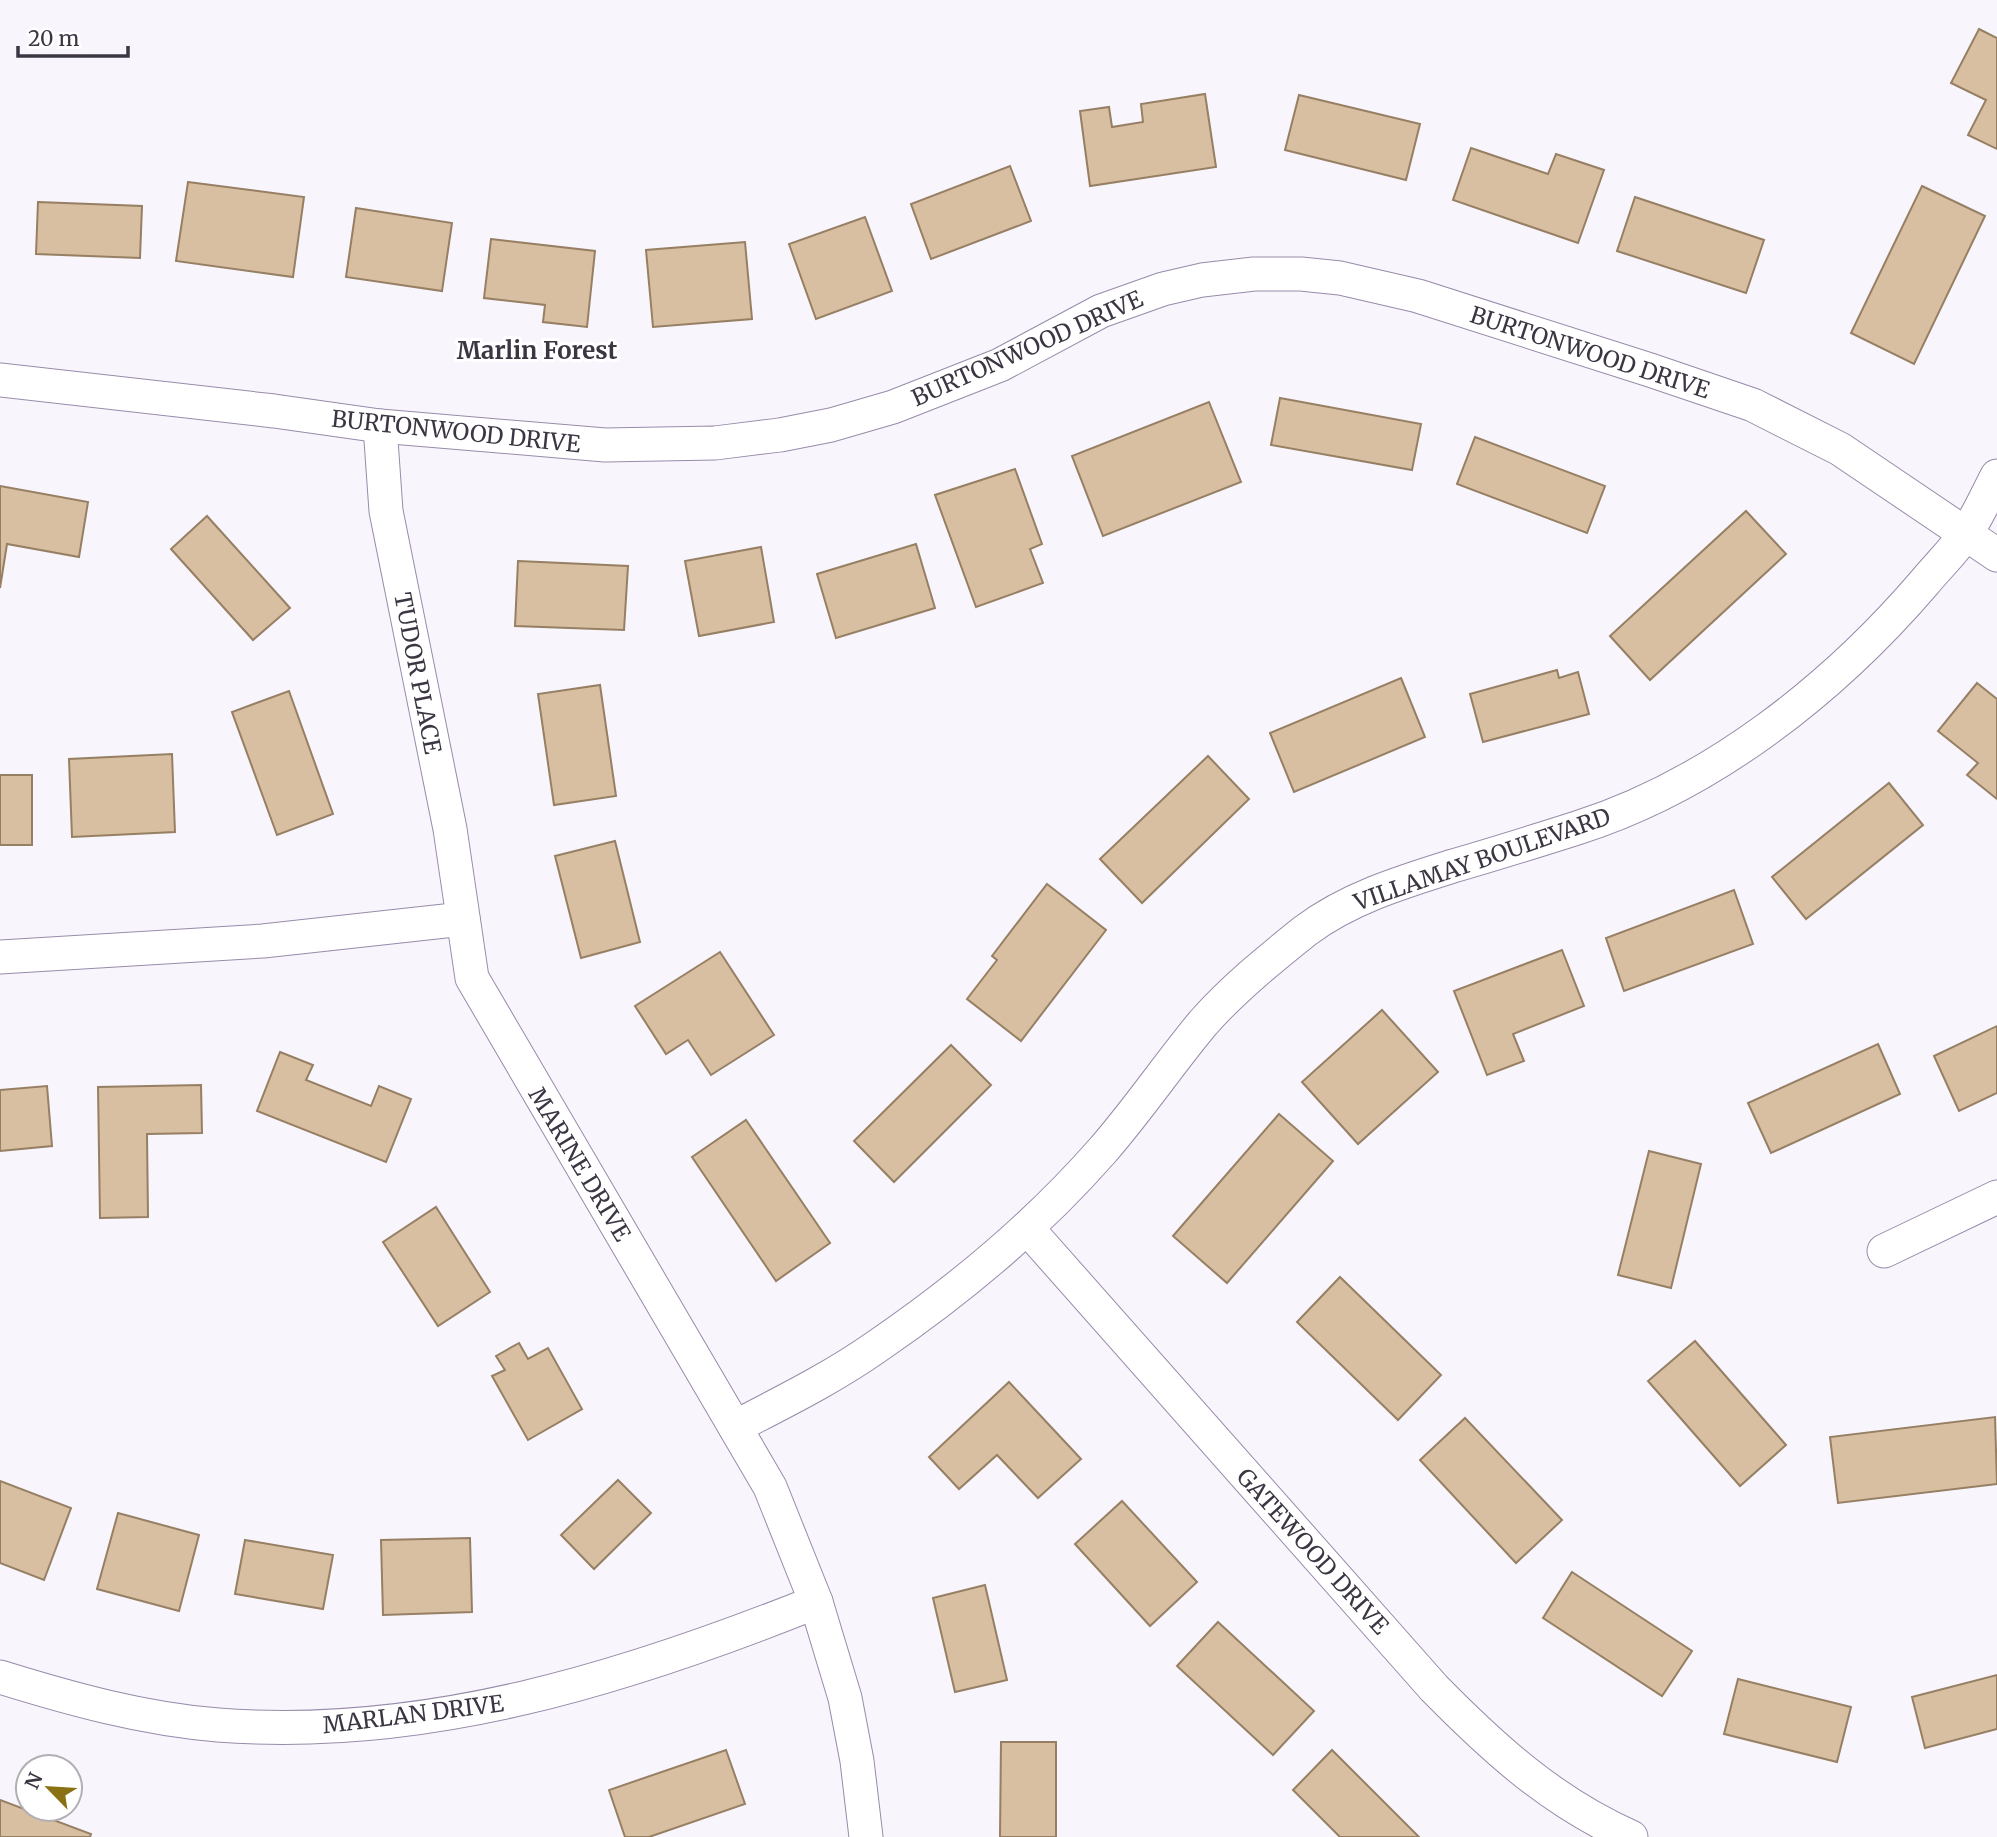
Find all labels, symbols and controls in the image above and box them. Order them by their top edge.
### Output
scale bar [18,14,128,58]
text: 20 m [28,25,80,52]
street label: BURTONWOOD DRIVE [907,284,1147,412]
street label: BURTONWOOD DRIVE [1467,300,1714,405]
district label: Marlin Forest [457,335,618,366]
street label: BURTONWOOD DRIVE [330,404,582,459]
street label: TUDOR PLACE [388,590,448,757]
street label: VILLAMAY BOULEVARD [1349,801,1614,917]
street label: MARINE DRIVE [523,1082,637,1246]
street label: GATEWOOD DRIVE [1231,1462,1395,1640]
street label: MARLAN DRIVE [321,1688,506,1739]
north arrow [14,1753,84,1823]
text: N [20,1769,48,1793]

